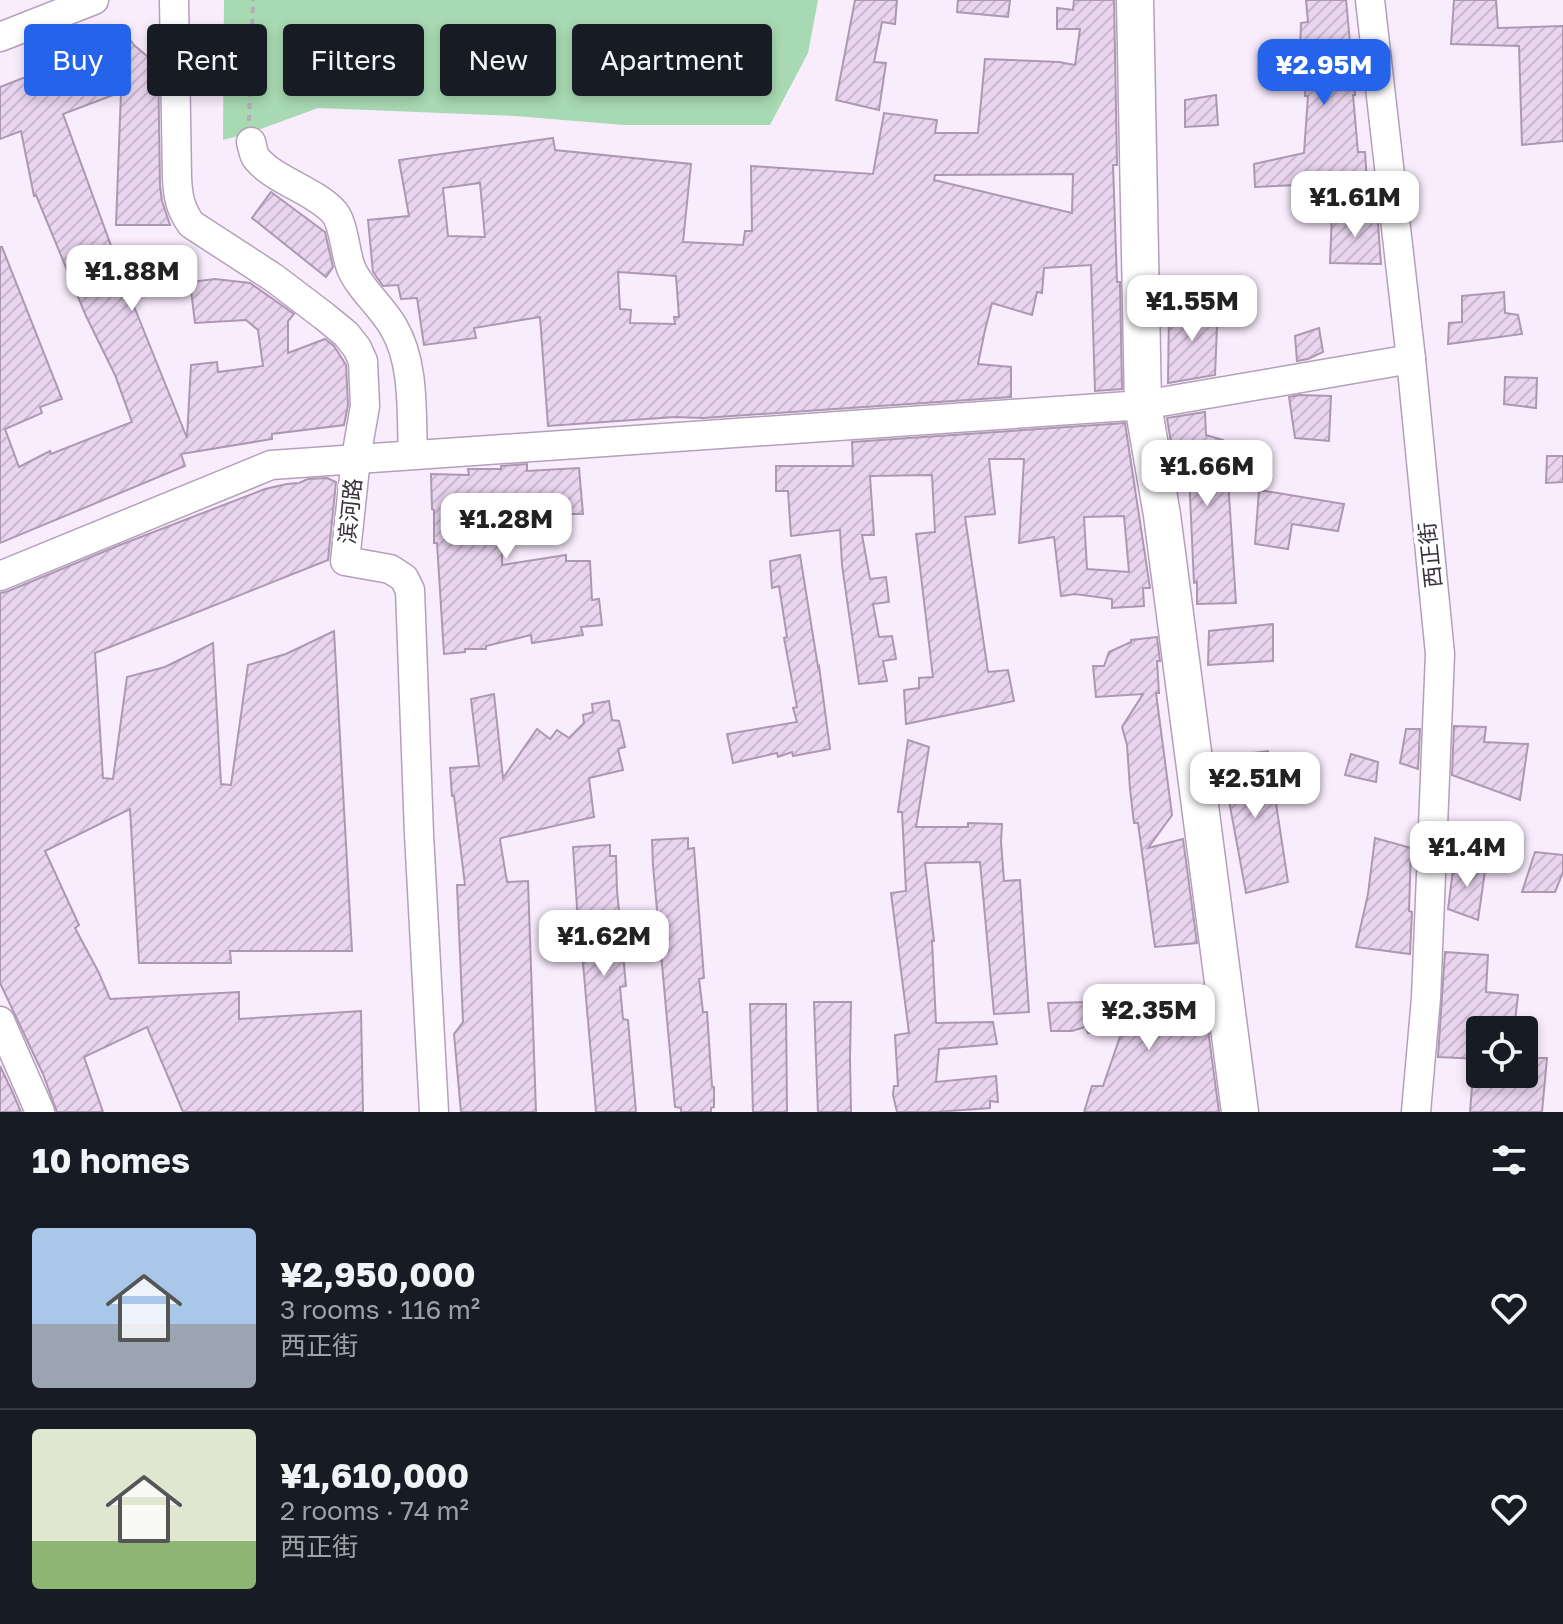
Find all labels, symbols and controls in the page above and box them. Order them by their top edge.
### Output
chip: Buy [24,24,131,96]
chip: Rent [147,24,267,96]
chip: Filters [283,24,424,96]
chip: New [440,24,556,96]
chip: Apartment [572,24,772,96]
pin: ¥2.95M [1259,39,1389,107]
text: ¥2.95M [1276,49,1372,80]
pin: ¥1.61M [1290,171,1420,239]
text: ¥1.61M [1309,181,1401,212]
pin: ¥1.88M [67,245,197,313]
text: ¥1.88M [84,255,180,286]
pin: ¥1.55M [1127,275,1257,343]
text: ¥1.55M [1145,285,1239,316]
pin: ¥1.66M [1142,440,1272,508]
text: ¥1.66M [1159,450,1255,481]
street label: 滨河路 [333,477,366,545]
pin: ¥1.28M [441,493,571,561]
text: ¥1.28M [459,503,553,534]
street label: 西正街 [1413,521,1446,589]
pin: ¥2.51M [1190,752,1320,820]
text: ¥2.51M [1208,762,1302,793]
pin: ¥1.4M [1411,821,1523,889]
text: ¥1.4M [1428,831,1506,862]
pin: ¥1.62M [539,910,669,978]
text: ¥1.62M [557,920,651,951]
pin: ¥2.35M [1084,984,1214,1052]
text: ¥2.35M [1101,994,1197,1025]
map controls [1466,1016,1538,1088]
button: locate [1466,1016,1538,1088]
icon: filters [1487,1138,1531,1182]
text: 10 homes [32,1140,190,1180]
text: ¥2,950,000 [280,1254,476,1294]
icon: home [96,1260,192,1356]
icon: heart [1487,1286,1531,1330]
text: 3 rooms · 116 m² [280,1294,480,1325]
text: 西正街 [280,1330,358,1361]
text: ¥1,610,000 [280,1455,469,1495]
icon: home [96,1461,192,1557]
icon: heart [1487,1487,1531,1531]
text: 2 rooms · 74 m² [280,1495,469,1526]
text: 西正街 [280,1531,358,1562]

